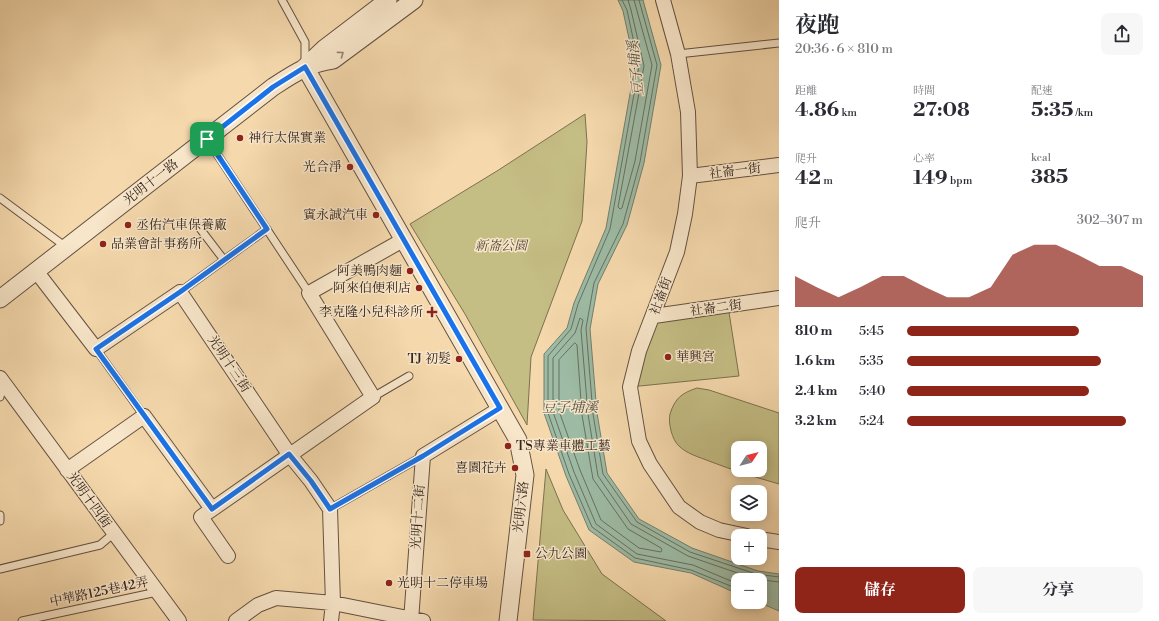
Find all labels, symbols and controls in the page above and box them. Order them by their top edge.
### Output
text: 夜跑 [795,12,839,39]
button: share [1101,13,1143,55]
water label: 豆子埔溪 [624,37,648,97]
text: 20:36 · 6 × 810 m [795,41,893,57]
one-way arrow [336,52,343,59]
text: 距離 [795,84,817,98]
text: 時間 [913,84,935,98]
text: 配速 [1031,84,1053,98]
text: 4.86 [795,98,839,123]
text: 27:08 [913,98,970,123]
text: 5:35 [1031,98,1073,123]
text: km [839,106,857,120]
text: /km [1073,106,1093,120]
pin [190,122,224,156]
icon: arrive [196,128,218,150]
place label: 神行太保實業 [248,130,326,146]
marker: 神行太保實業 [235,133,245,143]
text: kcal [1031,151,1051,165]
text: 爬升 [795,152,817,166]
text: 心率 [913,152,935,166]
street label: 光明十一路 [120,156,182,208]
place label: 光合淨 [303,159,342,175]
street label: 社崙一街 [708,160,762,182]
marker: 光合淨 [345,162,355,172]
text: 385 [1031,165,1068,190]
text: 42 [795,166,821,191]
text: 149 [913,166,948,191]
text: m [821,174,833,188]
text: bpm [948,174,972,188]
place label: 賓永誠汽車 [303,207,368,223]
marker: 賓永誠汽車 [371,210,381,220]
text: 302–307 m [1077,212,1143,228]
text: 爬升 [795,215,821,231]
place label: 丞佑汽車保養廠 [136,217,227,233]
marker: 丞佑汽車保養廠 [123,220,133,230]
place label: 品業會計事務所 [111,236,202,252]
park label: 新崙公園 [475,238,529,254]
marker: 品業會計事務所 [98,239,108,249]
place label: 阿美鴨肉麵 [337,263,402,279]
marker: 阿美鴨肉麵 [405,266,415,276]
street label: 社崙街 [647,275,675,317]
place label: 阿來伯便利店 [333,280,411,296]
marker: 阿來伯便利店 [414,283,424,293]
street label: 社崙二街 [689,296,743,320]
place label: 李克隆小兒科診所 [319,304,423,320]
marker: 李克隆小兒科診所 [426,306,438,318]
text: 810 m [795,323,832,339]
text: 5:45 [859,323,884,339]
street label: 光明十三街 [204,333,254,395]
place label: 華興宮 [676,349,715,365]
place label: TJ 初髮 [407,351,451,367]
marker: 華興宮 [663,352,673,362]
text: 1.6 km [795,353,835,369]
text: 5:35 [859,353,883,369]
marker: TJ 初髮 [454,354,464,364]
text: 2.4 km [795,383,837,399]
text: 5:40 [859,383,885,399]
water label: 豆子埔溪 [542,399,600,417]
text: 3.2 km [795,413,836,429]
text: 5:24 [859,413,884,429]
place label: TS專業車體工藝 [516,438,611,454]
marker: TS專業車體工藝 [503,441,513,451]
north arrow [731,441,767,477]
map controls [731,441,767,609]
place label: 喜園花卉 [455,460,507,476]
marker: 喜園花卉 [510,463,520,473]
street label: 光明十四街 [63,469,115,531]
street label: 光明六路 [510,480,532,534]
street label: 光明十二街 [408,484,428,550]
button: layers [731,485,767,521]
button: + [731,529,767,565]
place label: 公九公園 [535,546,587,562]
marker: 公九公園 [522,549,532,559]
button: 儲存 [795,567,965,613]
button: 分享 [973,567,1143,613]
button: − [731,573,767,609]
street label: 中華路125巷42弄 [48,574,150,610]
place label: 光明十二停車場 [397,575,488,591]
marker: 光明十二停車場 [384,578,394,588]

